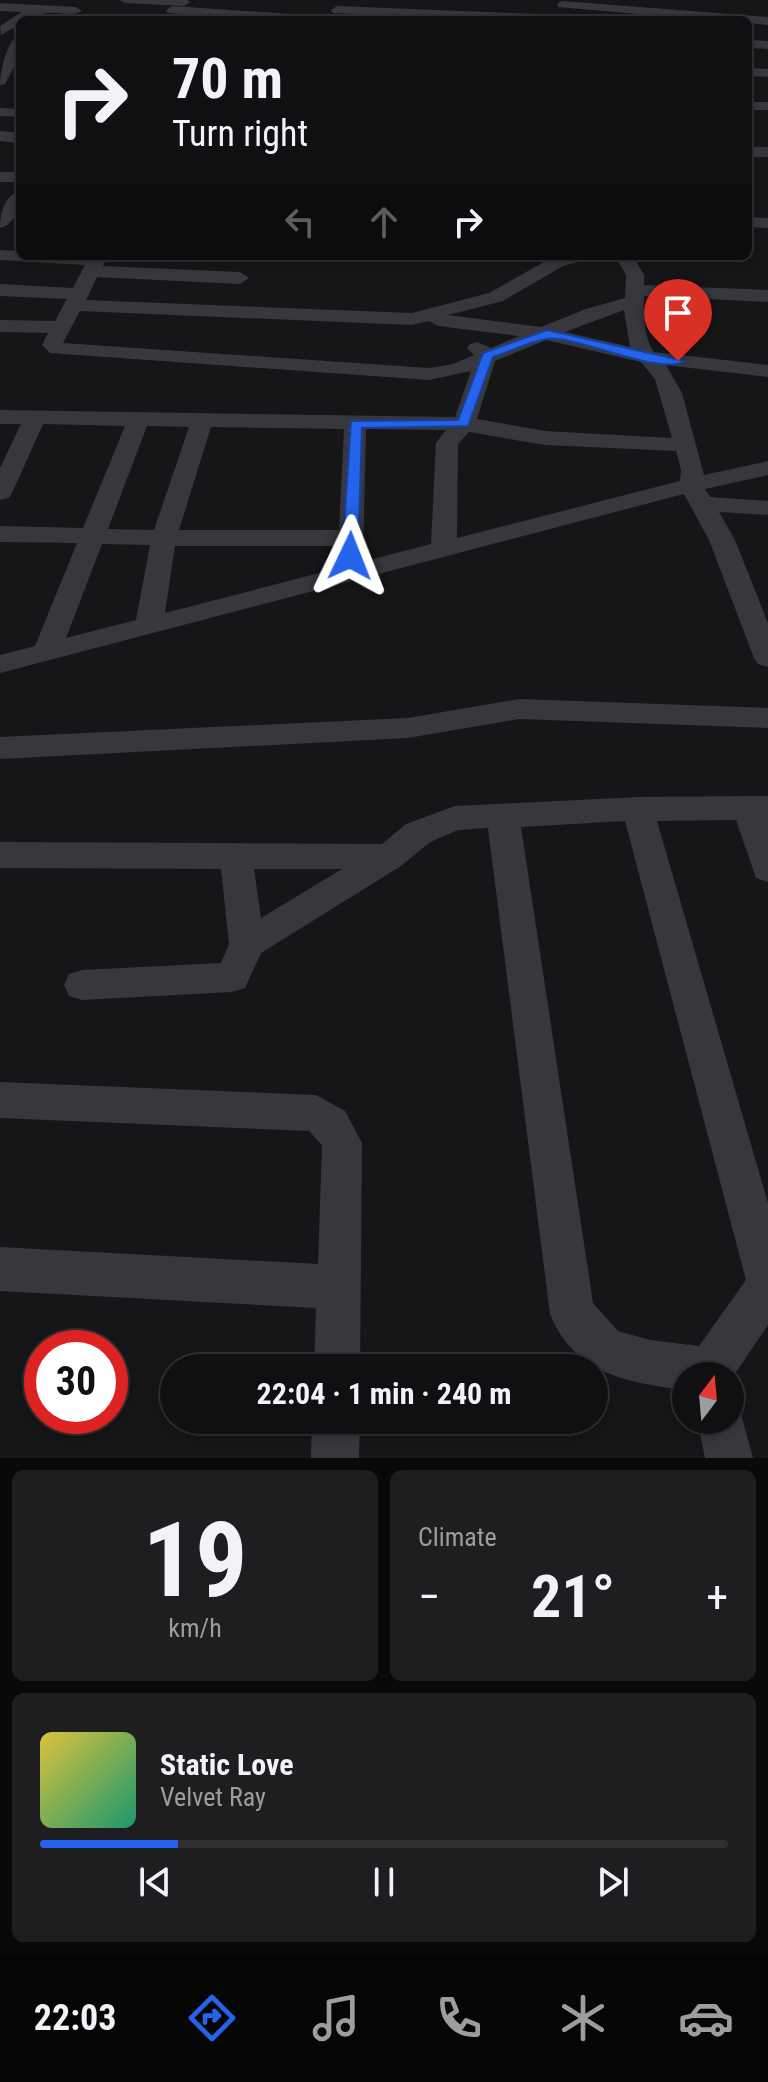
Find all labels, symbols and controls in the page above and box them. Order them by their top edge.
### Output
text: 70 m [172,46,283,112]
icon: right [40,48,144,152]
text: Turn right [172,113,308,155]
icon: left [278,200,322,244]
icon: ahead [362,200,406,244]
icon: right [446,200,490,244]
pin [644,279,712,361]
icon: arrive [656,291,700,335]
position arrow [308,514,392,598]
speed limit sign: 30 [24,1330,128,1434]
north arrow [672,1362,744,1434]
map controls [672,1362,744,1434]
text: 22:04 · 1 min · 240 m [257,1376,511,1411]
text: 19 [142,1500,248,1621]
text: Climate [418,1522,497,1552]
text: 21° [531,1561,615,1632]
text: − [418,1571,440,1623]
text: + [706,1571,728,1623]
text: km/h [168,1613,222,1643]
text: Static Love [160,1747,294,1782]
text: Velvet Ray [160,1782,266,1812]
icon: previous [133,1860,177,1904]
icon: pause [362,1860,406,1904]
icon: next [591,1860,635,1904]
icon: directions [184,1990,240,2046]
icon: music [308,1990,364,2046]
icon: phone [431,1990,487,2046]
icon: climate [555,1990,611,2046]
icon: car [678,1990,734,2046]
text: 22:03 [34,1997,116,2039]

